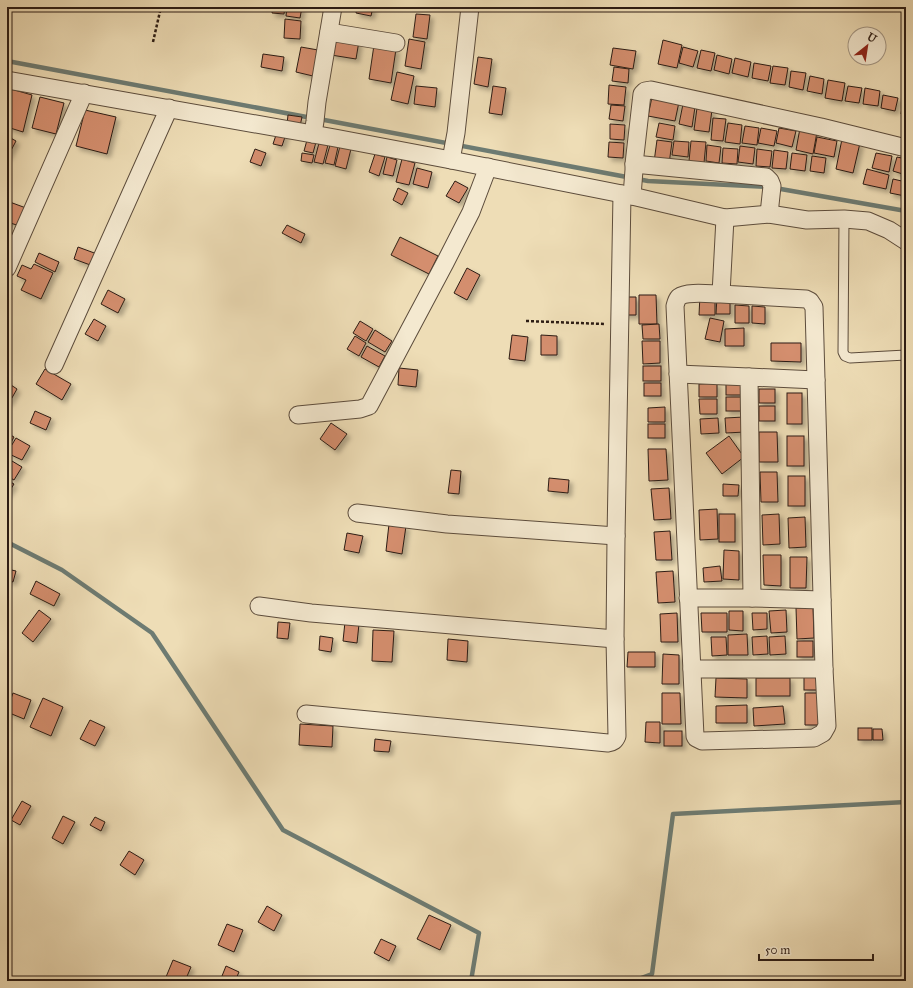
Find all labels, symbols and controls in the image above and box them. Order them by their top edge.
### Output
north arrow [847,26,887,66]
text: U [865,30,879,46]
scale bar [759,936,873,962]
text: 50 m [765,943,790,957]

